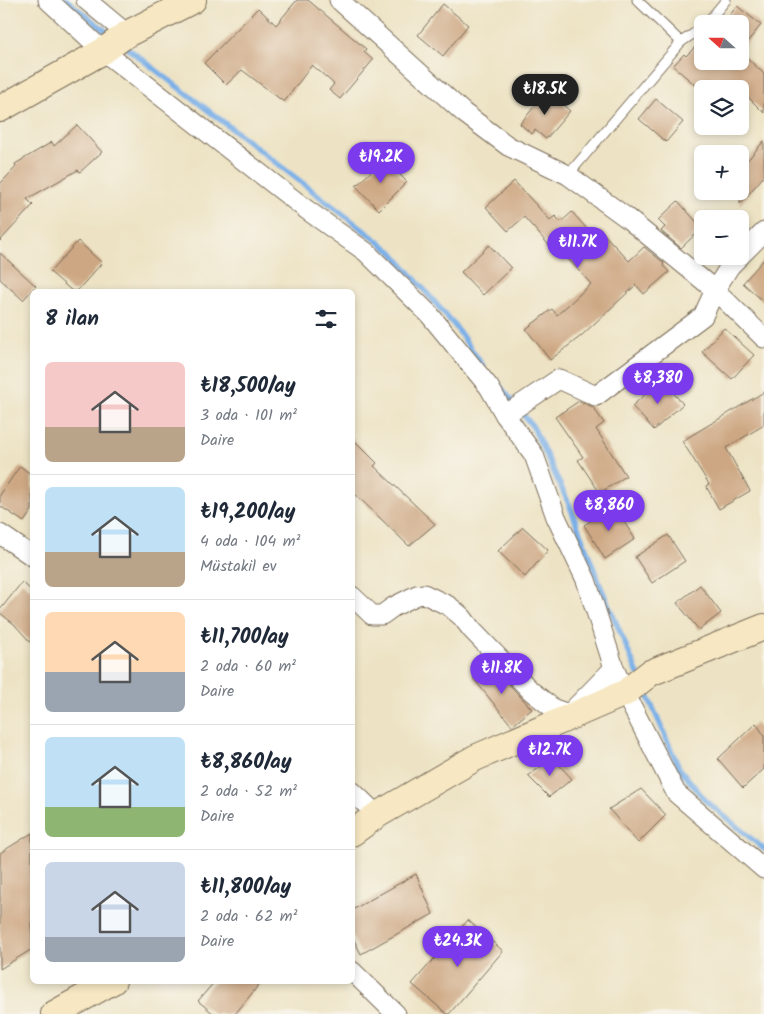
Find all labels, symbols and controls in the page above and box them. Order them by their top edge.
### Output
north arrow [694,15,749,70]
map controls [694,15,749,265]
pin: ₺18.5K [504,74,586,116]
text: ₺18.5K [523,77,567,102]
button: layers [694,80,749,135]
pin: ₺19.2K [340,142,422,184]
text: ₺19.2K [359,145,403,170]
button: + [694,145,749,200]
button: − [694,210,749,265]
pin: ₺11.7K [537,226,619,269]
text: ₺11.7K [558,230,598,255]
text: 8 ilan [45,303,99,336]
icon: filters [312,305,340,333]
pin: ₺8,380 [617,362,699,405]
text: ₺8,380 [634,366,682,391]
text: ₺18,500/ay [200,370,296,403]
icon: home [85,382,145,442]
text: 3 oda · 101 m² [200,403,297,428]
text: Daire [200,428,234,453]
pin: ₺8,860 [568,490,650,532]
text: ₺8,860 [585,493,633,518]
text: ₺19,200/ay [200,496,295,529]
icon: home [85,507,145,567]
text: 4 oda · 104 m² [200,529,301,554]
text: Müstakil ev [200,554,276,579]
text: ₺11,700/ay [200,621,289,654]
icon: home [85,632,145,692]
pin: ₺11.8K [461,652,543,695]
text: 2 oda · 60 m² [200,654,296,679]
text: ₺11.8K [481,656,523,681]
text: Daire [200,679,234,704]
pin: ₺12.7K [509,734,591,777]
text: ₺12.7K [528,738,572,763]
text: ₺8,860/ay [200,746,292,779]
icon: home [85,757,145,817]
text: 2 oda · 52 m² [200,779,297,804]
text: Daire [200,804,234,829]
text: ₺11,800/ay [200,871,291,904]
icon: home [85,882,145,942]
text: 2 oda · 62 m² [200,904,297,929]
pin: ₺24.3K [417,926,499,968]
text: Daire [200,929,234,954]
text: ₺24.3K [433,929,483,954]

